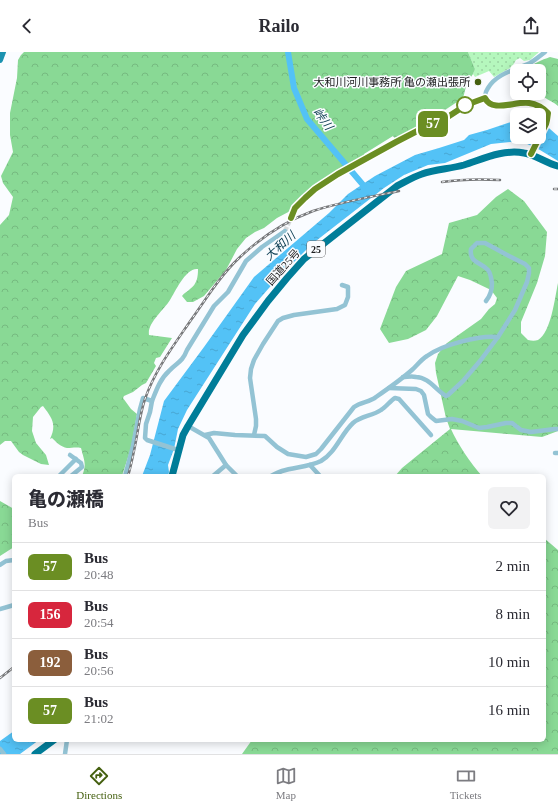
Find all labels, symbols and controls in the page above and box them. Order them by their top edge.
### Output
icon: back [16,15,38,37]
icon: share [520,15,542,37]
text: Railo [258,16,300,36]
map controls [510,64,546,144]
button: locate [510,64,546,100]
place label: 大和川河川事務所 亀の瀬出張所 [313,76,471,88]
marker: 大和川河川事務所 亀の瀬出張所 [473,77,483,87]
unlabelled marker [456,96,474,114]
water label: 峠川 [310,105,337,134]
button: layers [510,108,546,144]
line badge: 57 [415,111,451,137]
text: 57 [426,116,440,131]
water label: 大和川 [262,227,300,263]
road number: 25 [307,241,325,257]
street label: 国道25号 [264,247,302,287]
button: heart [488,487,530,529]
text: 亀の瀬橋 [28,489,104,510]
text: Bus [28,515,48,530]
text: Bus [84,550,108,566]
text: 2 min [495,558,530,574]
text: 57 [43,559,57,574]
text: 20:48 [84,567,114,582]
text: Bus [84,598,108,614]
text: 8 min [495,606,530,622]
text: 156 [40,607,61,622]
text: 20:54 [84,615,114,630]
text: Bus [84,646,108,662]
text: 10 min [488,654,530,670]
text: 192 [40,655,61,670]
text: 20:56 [84,663,114,678]
text: Bus [84,694,108,710]
text: 16 min [488,702,530,718]
text: 57 [43,703,57,718]
text: 21:02 [84,711,114,726]
tab: Directions [76,765,122,801]
tab: Map [275,765,297,801]
tab: Tickets [450,765,482,801]

